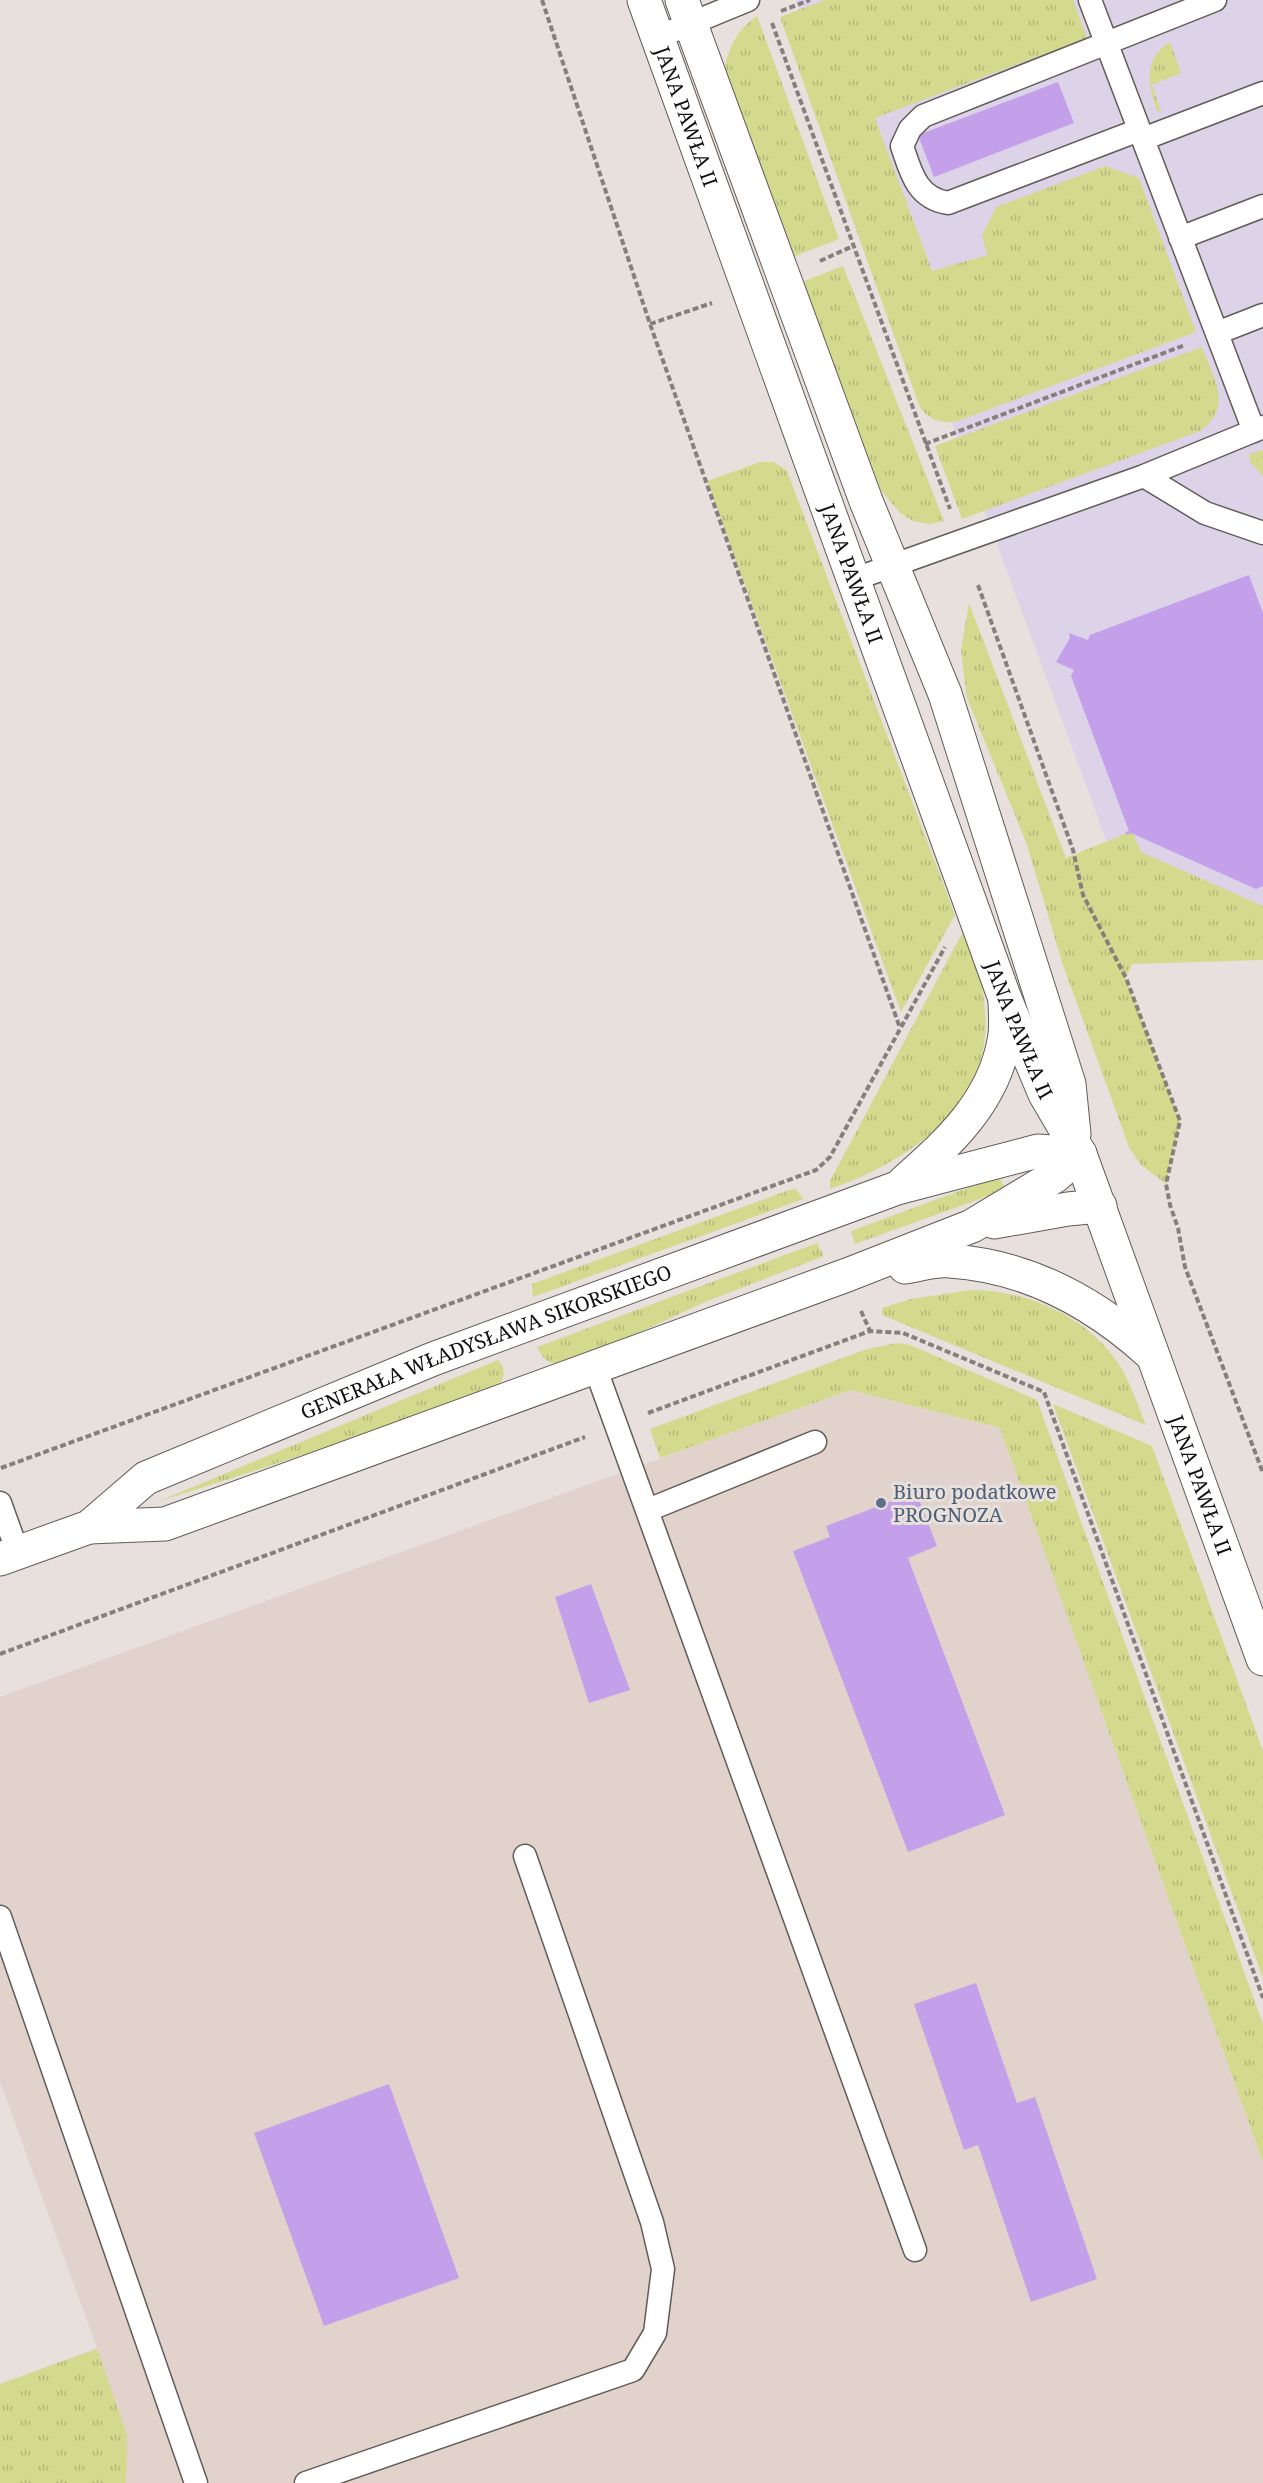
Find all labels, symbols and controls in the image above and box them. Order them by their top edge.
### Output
street label: JANA PAWŁA II [649,42,724,190]
street label: JANA PAWŁA II [814,499,889,647]
street label: JANA PAWŁA II [979,956,1059,1104]
street label: GENERAŁA WŁADYSŁAWA SIKORSKIEGO [296,1258,675,1425]
street label: JANA PAWŁA II [1162,1410,1238,1559]
place label: Biuro podatkowe PROGNOZA [893,1478,1057,1528]
marker: Biuro podatkowe PROGNOZA [874,1496,888,1510]

